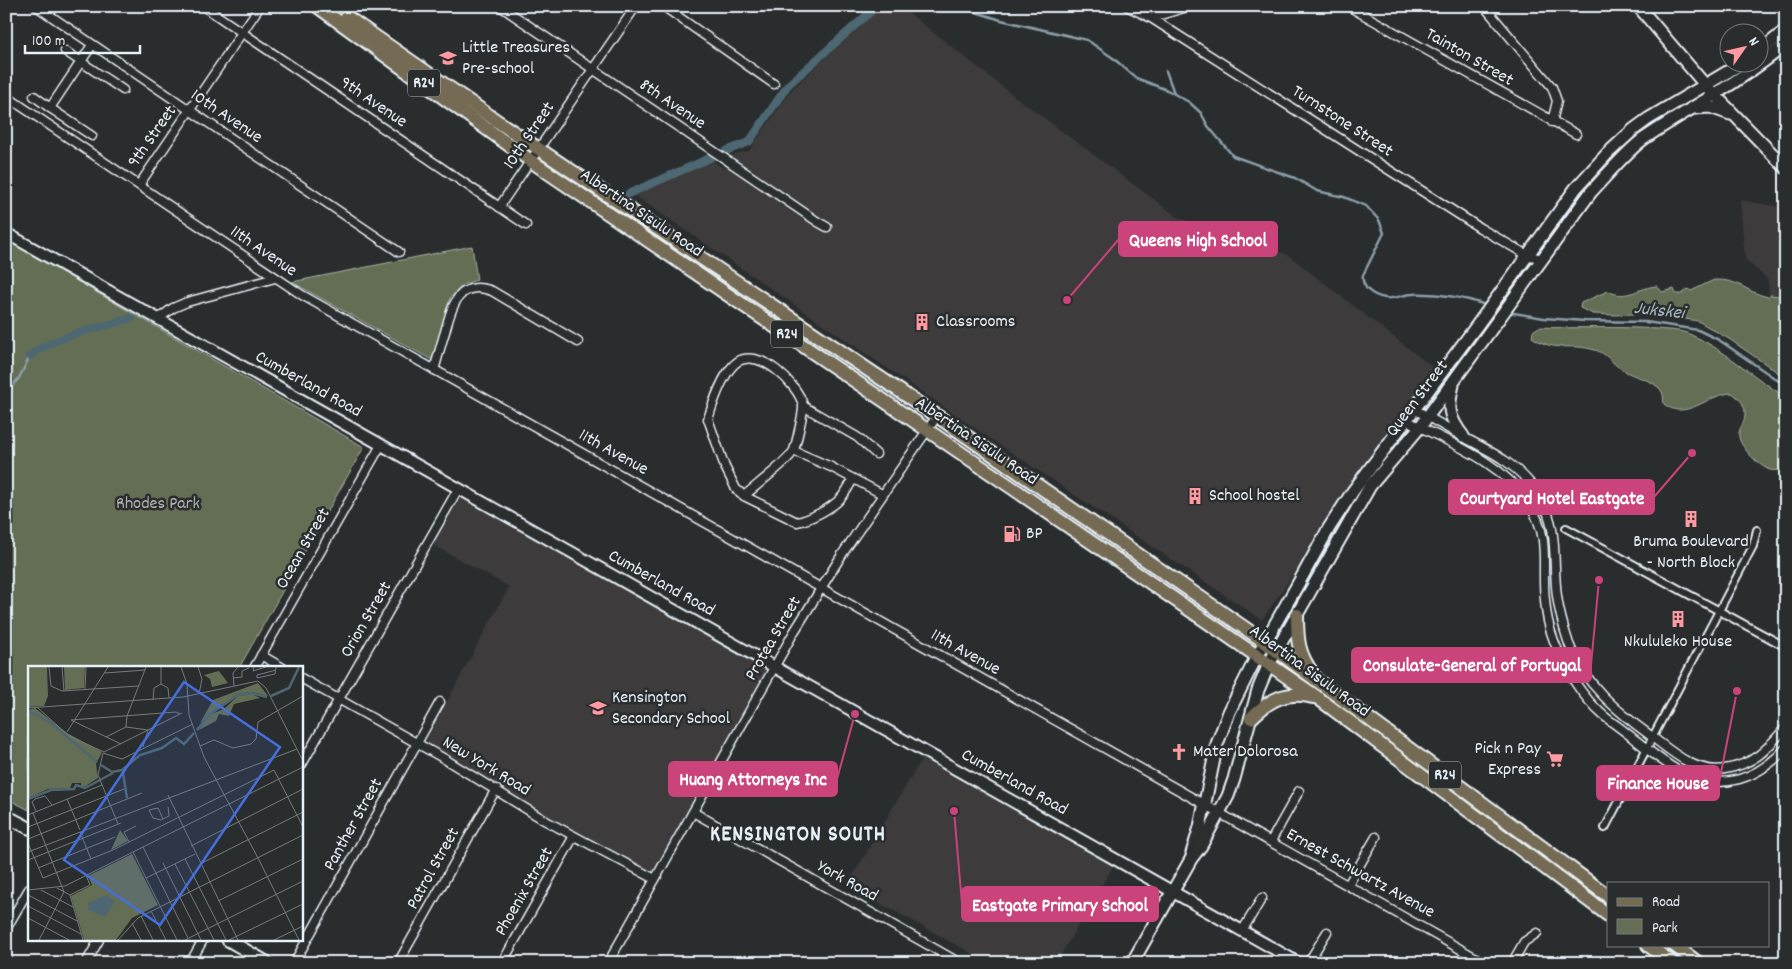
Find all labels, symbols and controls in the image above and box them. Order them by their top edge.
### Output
scale bar [25,22,140,54]
north arrow [1720,22,1770,72]
street label: Tainton Street [1420,23,1518,94]
text: 100 m [32,31,65,53]
text: N [1743,33,1763,50]
place label: Little Treasures Pre-school [462,36,570,82]
school or university icon: Little Treasures Pre-school [438,48,458,68]
road number: R24 [408,70,440,96]
street label: 9th Avenue [334,71,412,135]
street label: 8th Avenue [634,74,710,137]
street label: Turnstone Street [1286,80,1398,164]
street label: 10th Avenue [185,84,267,150]
street label: 10th Street [498,97,562,175]
street label: 9th Street [122,100,184,173]
street label: Albertina Sisulu Road [574,163,708,265]
street label: 11th Avenue [224,220,302,284]
callout: Queens High School [1119,222,1277,256]
text: Queens High School [1129,229,1267,256]
water label: Jukskei [1632,296,1689,328]
place label: Classrooms [936,310,1015,335]
building icon: Classrooms [912,312,932,332]
road number: R24 [771,320,803,348]
street label: Cumberland Road [250,345,366,425]
street label: Queen Street [1381,355,1455,443]
street label: Albertina Sisulu Road [909,391,1043,493]
street label: 11th Avenue [574,424,652,482]
callout: Courtyard Hotel Eastgate [1449,480,1654,514]
place label: School hostel [1209,484,1300,509]
building icon: School hostel [1185,486,1205,506]
text: Courtyard Hotel Eastgate [1460,487,1644,514]
park label: Rhodes Park [116,492,200,517]
street label: Ocean Street [271,503,338,594]
building icon: Bruma Boulevard - North Block [1681,509,1701,529]
place label: BP [1026,522,1043,547]
fuel station icon: BP [1002,524,1022,544]
place label: Bruma Boulevard - North Block [1633,530,1749,576]
street label: Cumberland Road [603,544,719,624]
street label: Orion Street [335,577,399,663]
street label: Protea Street [740,592,808,686]
building icon: Nkululeko House [1668,609,1688,629]
street label: Albertina Sisulu Road [1244,620,1374,724]
street label: 11th Avenue [926,624,1004,682]
place label: Nkululeko House [1624,630,1732,655]
callout: Consulate-General of Portugal [1352,648,1591,682]
text: Consulate-General of Portugal [1363,654,1582,681]
inset map [28,666,302,942]
place label: Kensington Secondary School [612,686,731,732]
school or university icon: Kensington Secondary School [588,698,608,718]
street label: New York Road [437,731,535,803]
place label: Pick n Pay Express [1474,737,1542,783]
place label: Mater Dolorosa [1193,740,1298,765]
church icon: Mater Dolorosa [1169,742,1189,762]
street label: Cumberland Road [956,743,1072,823]
supermarket icon: Pick n Pay Express [1545,749,1565,769]
callout: Huang Attorneys Inc [669,762,837,796]
road number: R24 [1429,762,1461,788]
callout: Finance House [1597,766,1719,800]
text: Huang Attorneys Inc [679,768,827,795]
text: Finance House [1607,772,1709,799]
street label: Panther Street [318,774,390,876]
district label: KENSINGTON SOUTH [710,820,886,851]
street label: Patrol Street [401,823,467,914]
street label: Ernest Schwartz Avenue [1281,823,1439,925]
street label: Phoenix Street [490,843,561,941]
street label: York Road [812,855,882,909]
legend [1607,882,1770,946]
callout: Eastgate Primary School [962,887,1158,921]
text: Road [1652,892,1680,914]
text: Eastgate Primary School [972,894,1148,921]
text: Park [1652,918,1678,940]

